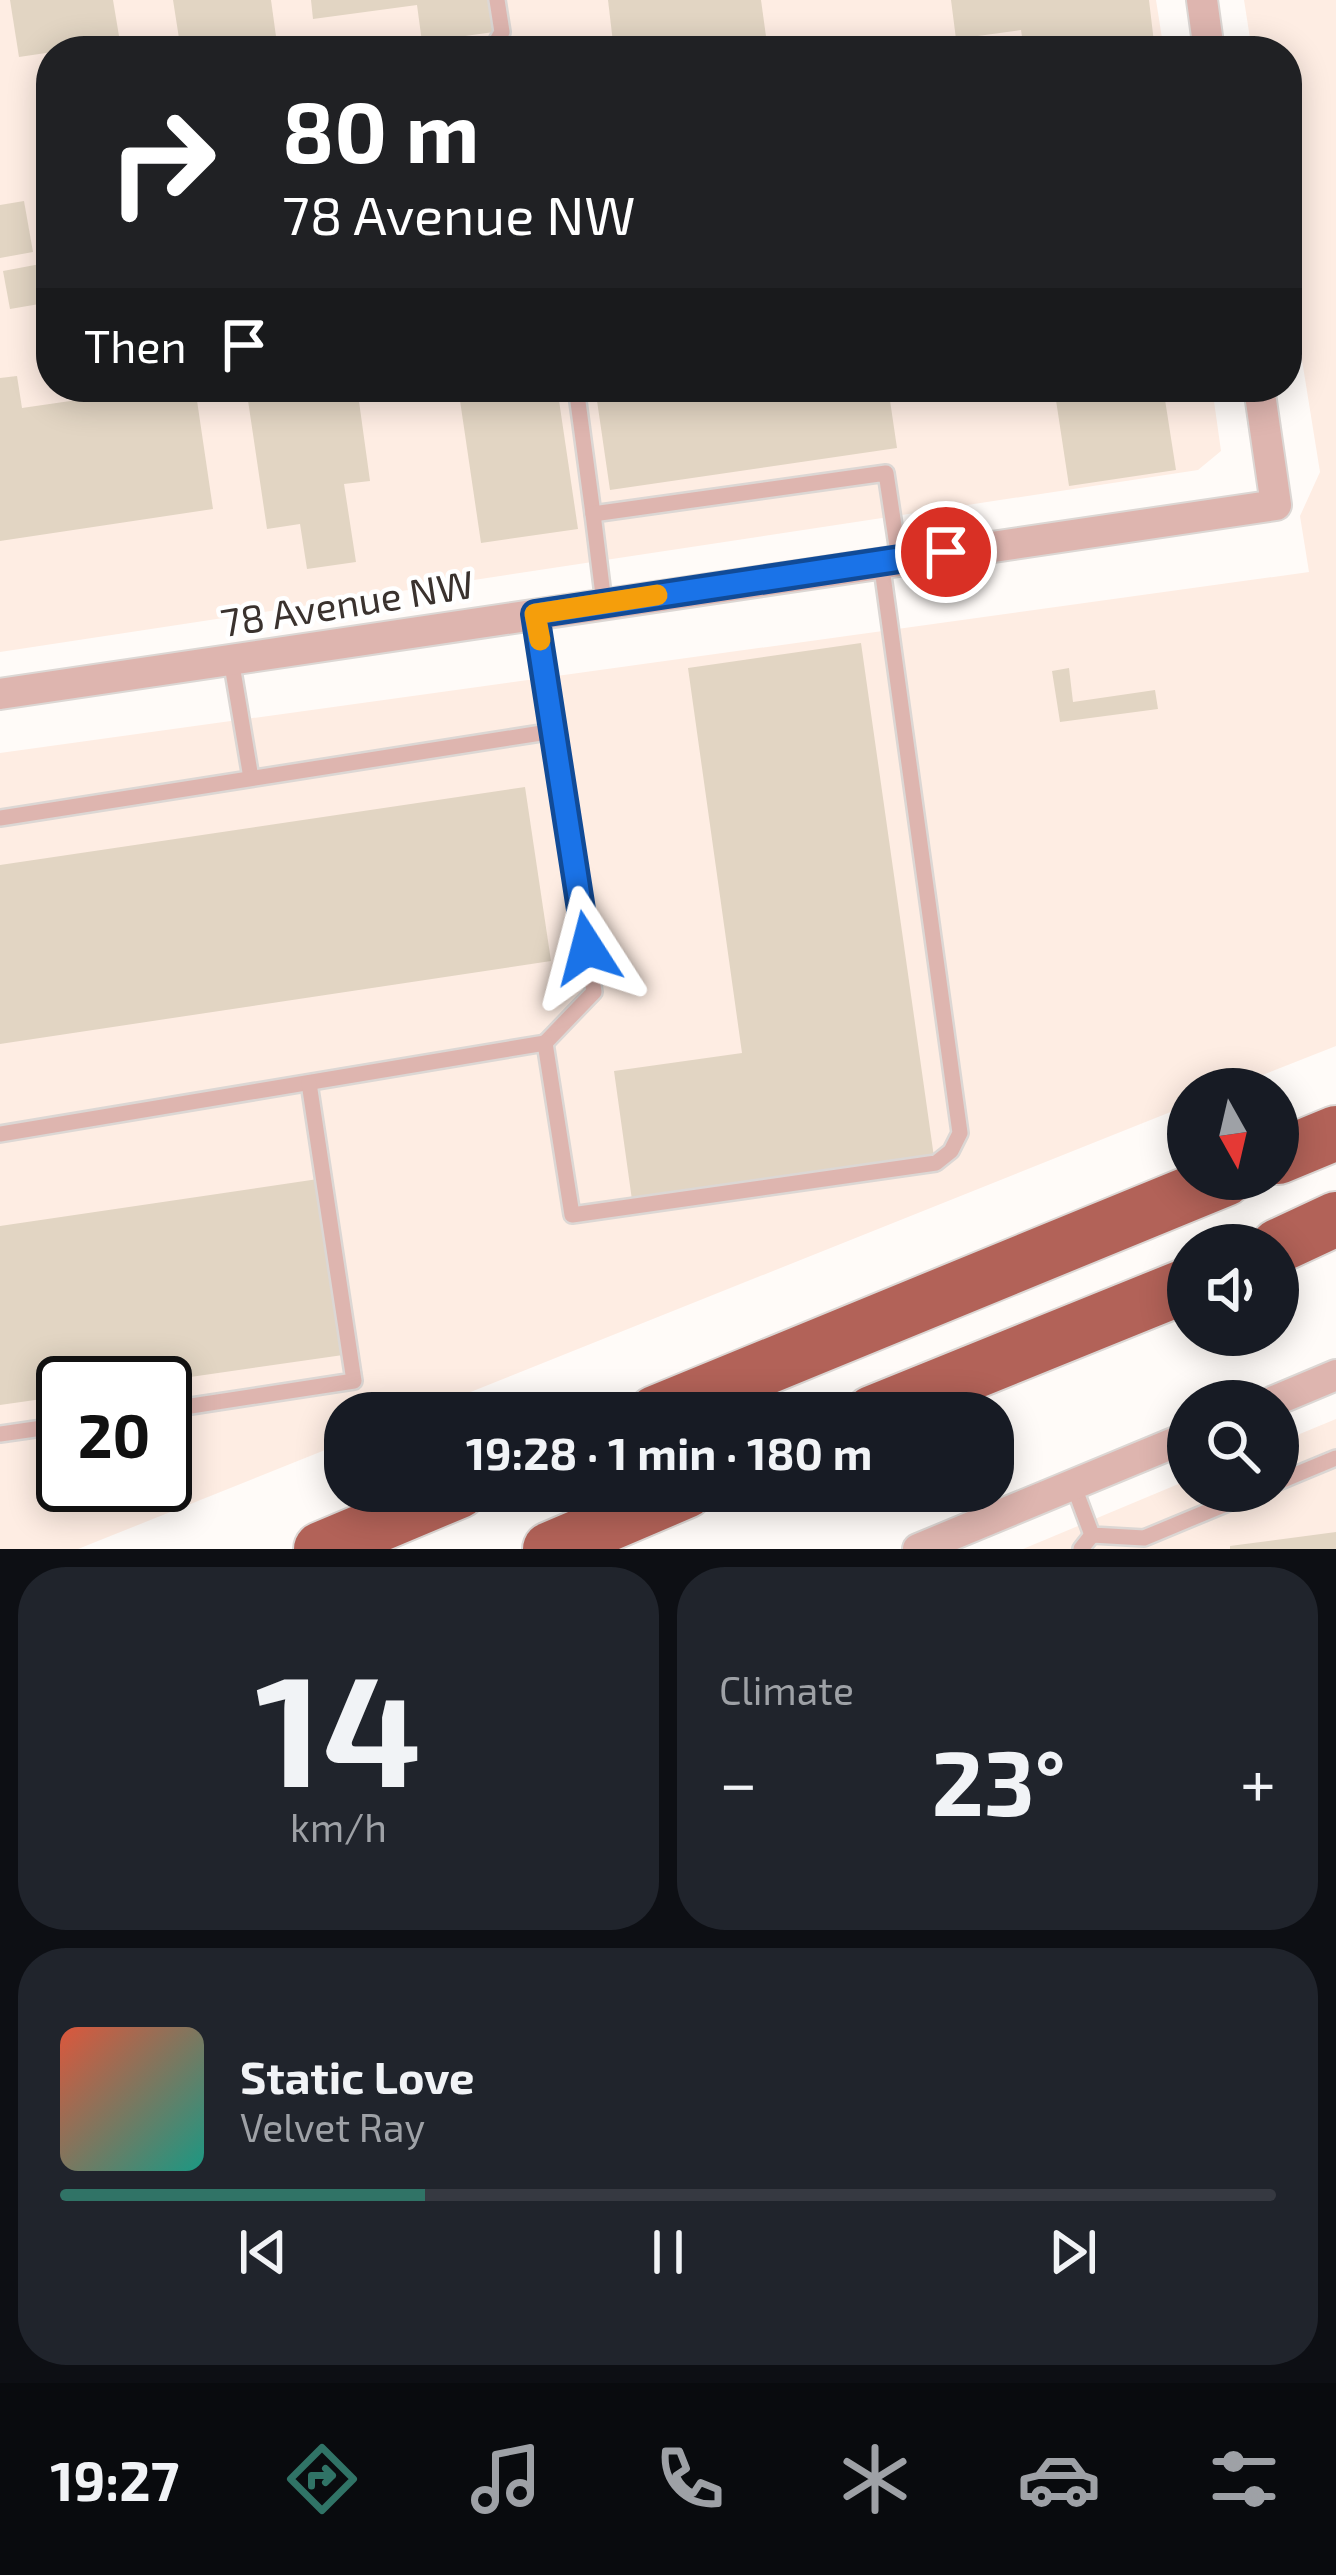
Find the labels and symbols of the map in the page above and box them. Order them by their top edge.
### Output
pin [895,501,997,603]
street label: 78 Avenue NW [217,559,477,645]
position arrow [524,885,650,1011]
north arrow [1167,1068,1299,1200]
speed limit sign: 20 [36,1356,192,1512]

